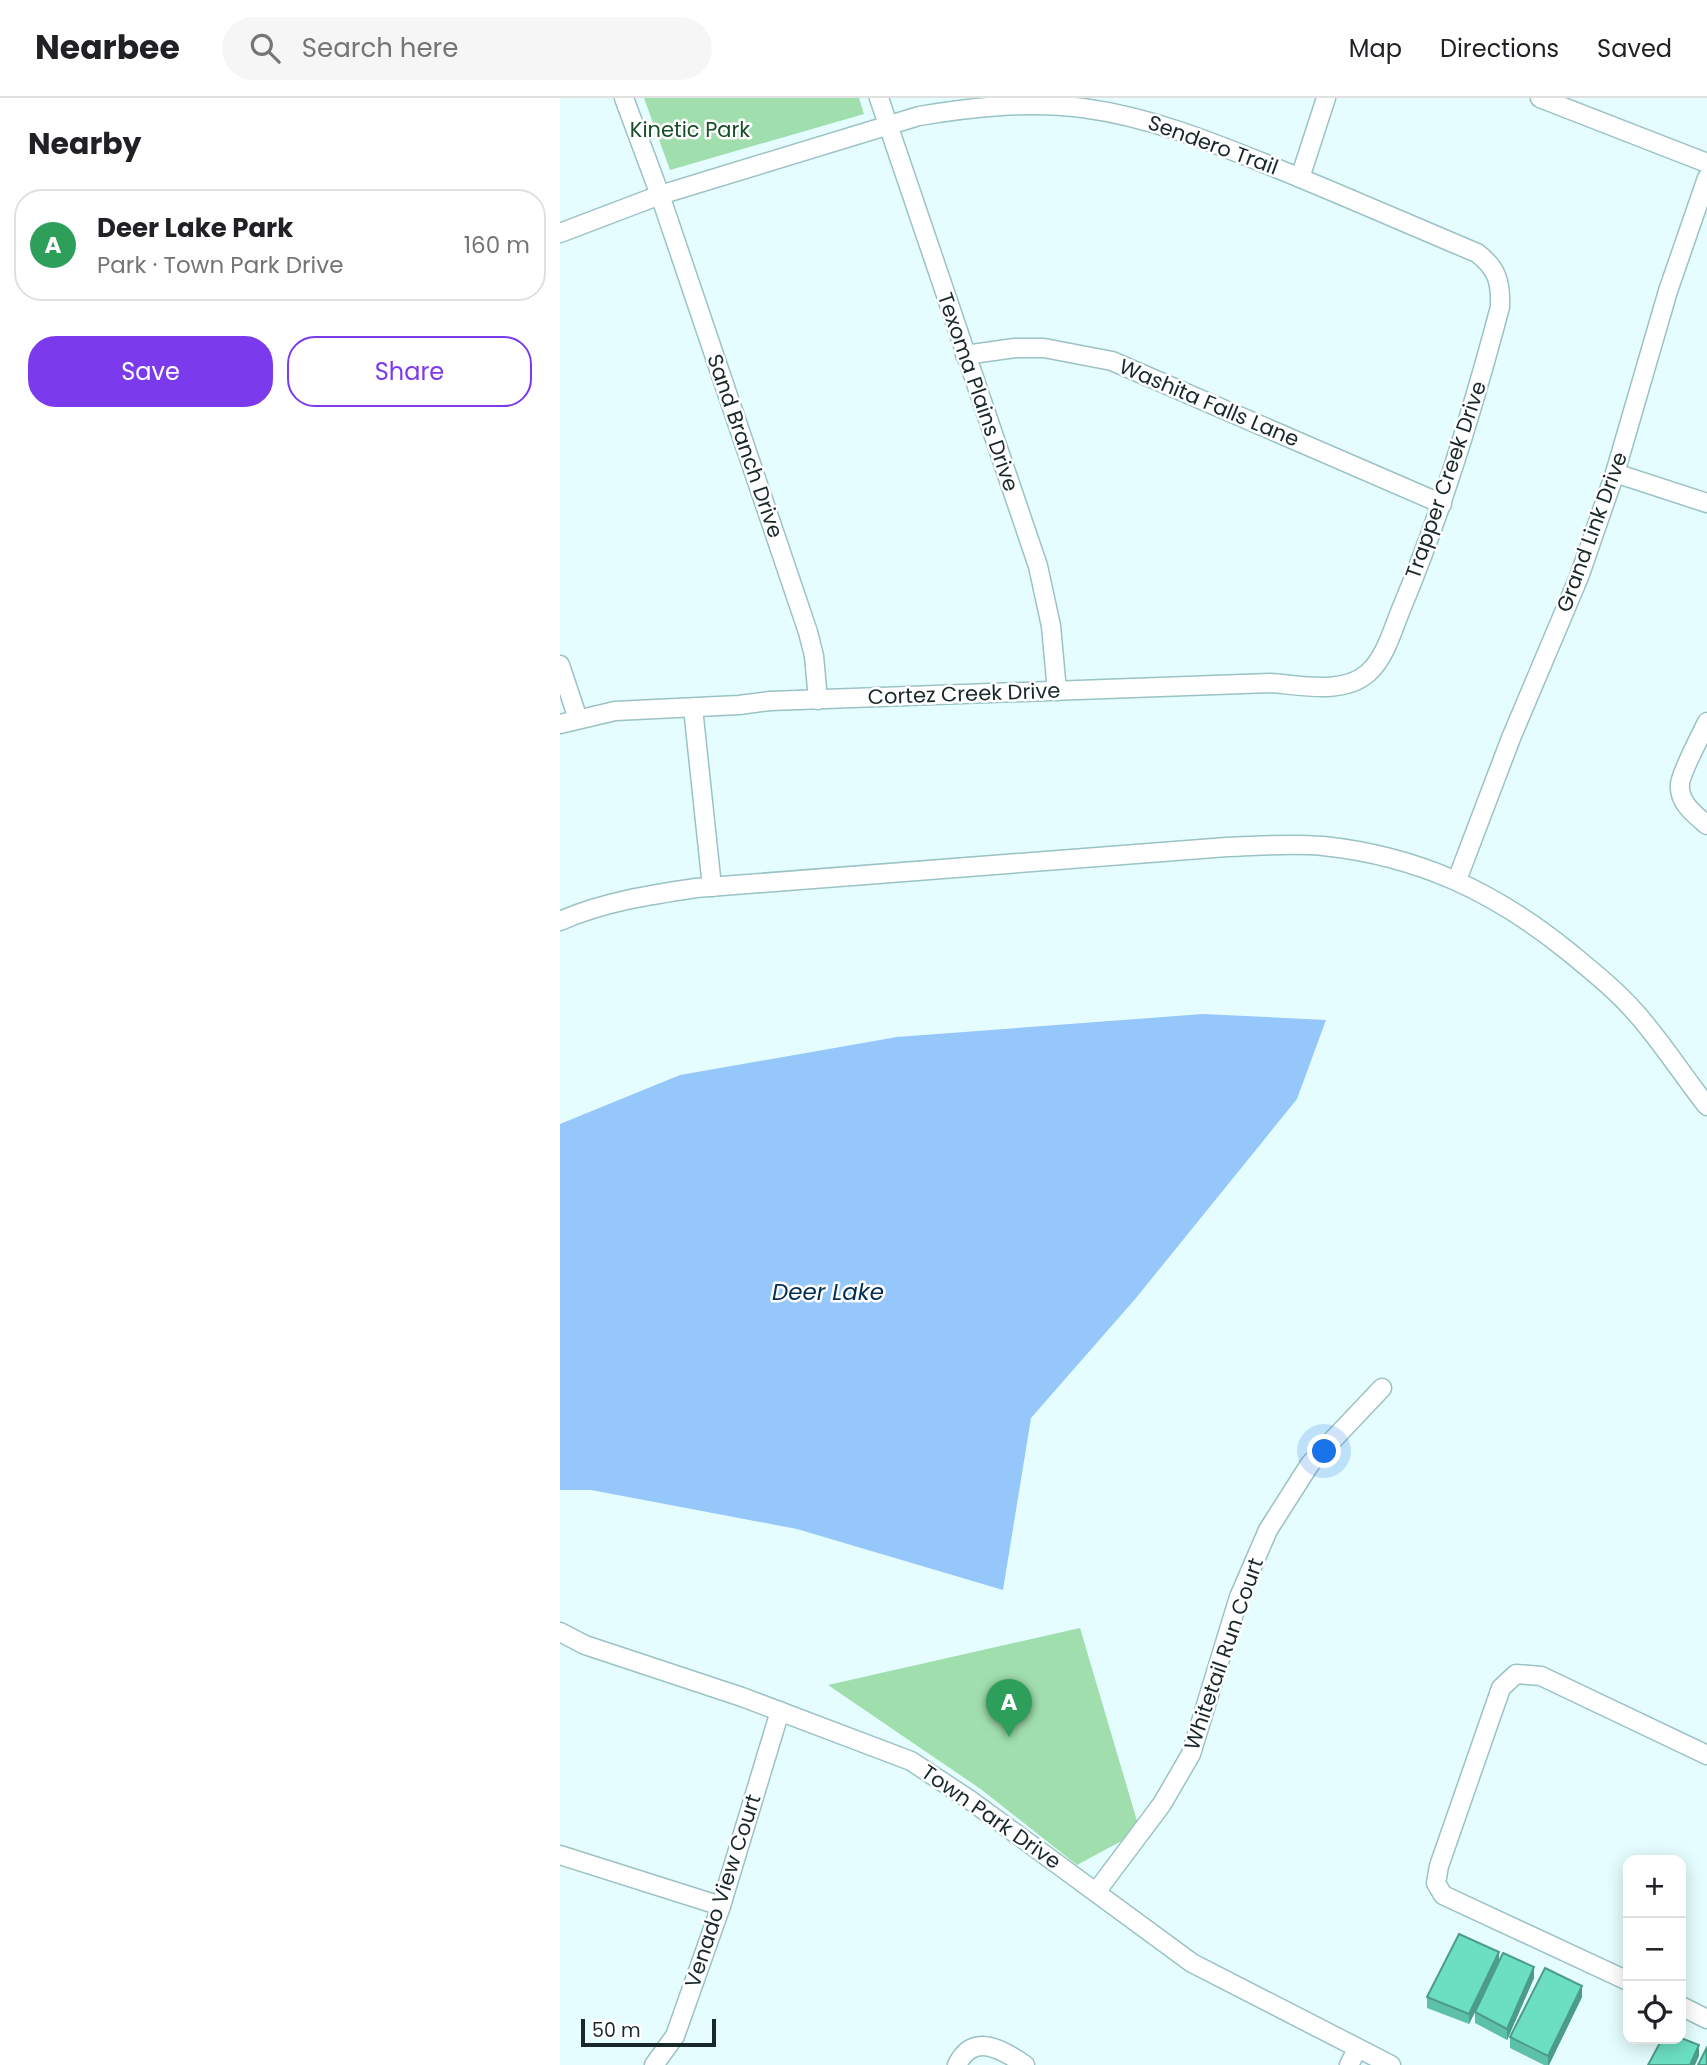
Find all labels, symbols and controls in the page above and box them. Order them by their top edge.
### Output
search box [222,17,712,80]
text: Nearbee [35,24,180,71]
icon: search [246,29,284,67]
text: Search here [302,30,458,66]
text: Map [1349,32,1402,65]
text: Directions [1440,32,1559,65]
text: Saved [1597,32,1672,65]
street label: Sendero Trail [1144,108,1282,182]
park label: Kinetic Park [630,115,750,144]
text: Nearby [28,122,142,165]
text: Deer Lake Park [97,210,293,246]
text: A [45,229,61,261]
text: 160 m [464,229,530,261]
text: Park · Town Park Drive [97,249,343,281]
street label: Texoma Plains Drive [931,288,1026,495]
button: Save [28,336,273,407]
button: Share [287,336,532,407]
street label: Sand Branch Drive [700,350,791,542]
street label: Washita Falls Lane [1115,351,1304,454]
street label: Trapper Creek Drive [1398,377,1493,583]
street label: Grand Link Drive [1549,448,1634,616]
street label: Cortez Creek Drive [867,676,1061,711]
water label: Deer Lake [772,1276,884,1308]
your location [1307,1434,1341,1468]
street label: Whitetail Run Court [1177,1554,1270,1754]
pin: A [986,1679,1032,1737]
street label: Town Park Drive [916,1758,1067,1876]
street label: Venado View Court [678,1790,768,1991]
map controls [1623,1855,1686,2044]
button: + [1623,1855,1686,1918]
button: − [1623,1918,1686,1981]
button: locate [1623,1981,1686,2044]
scale bar [581,2016,716,2048]
text: 50 m [592,2017,641,2044]

